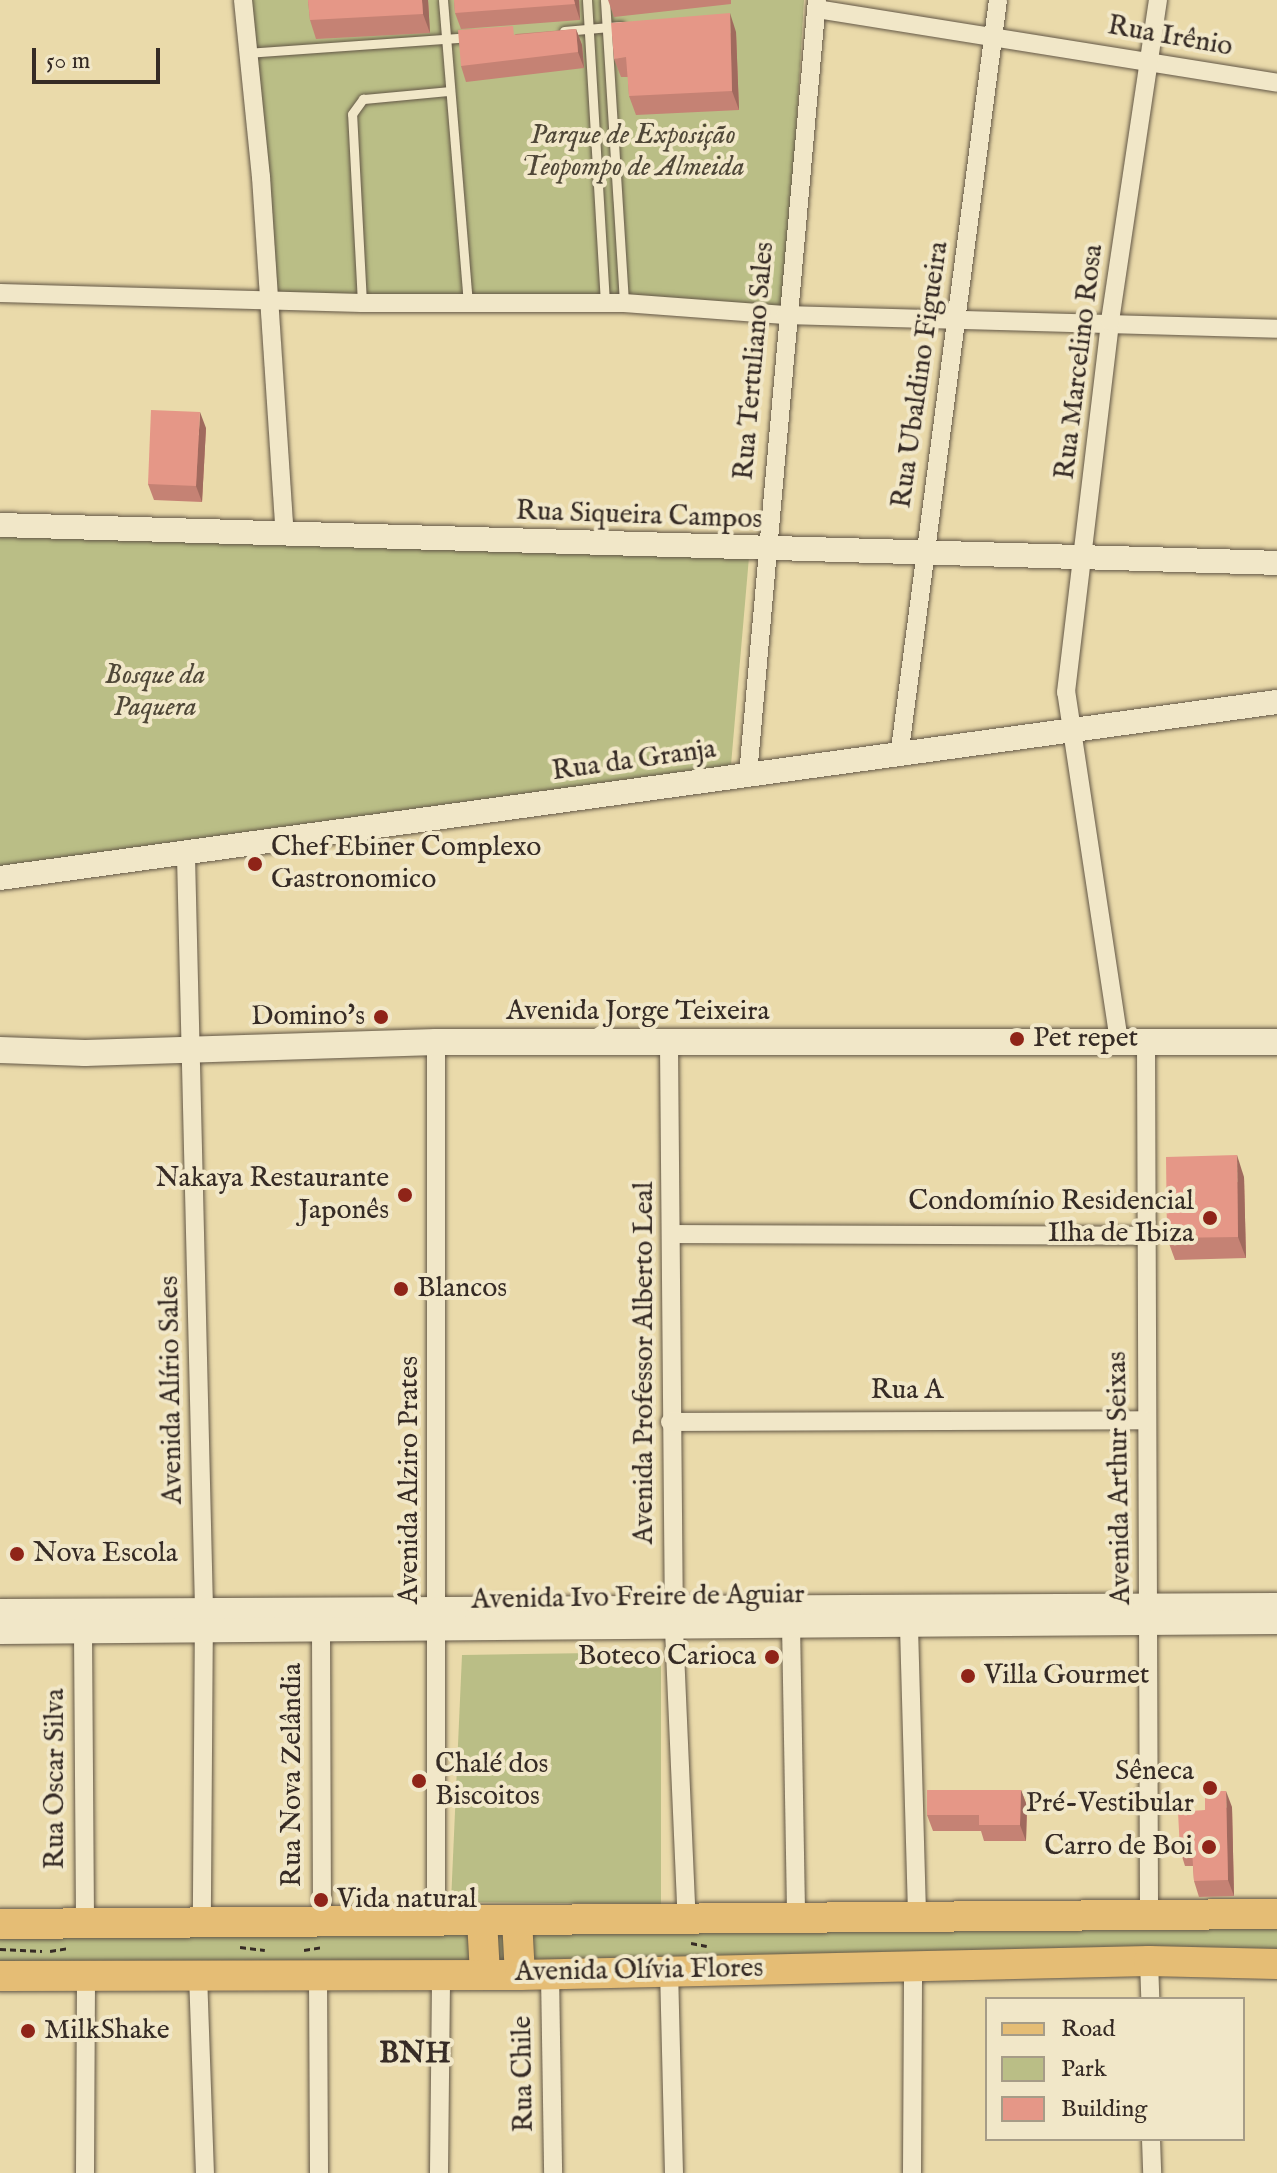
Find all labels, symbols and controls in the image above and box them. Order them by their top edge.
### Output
street label: Rua Irênio [1105,9,1235,65]
scale bar [36,32,164,82]
text: 50 m [46,46,90,77]
park label: Parque de Exposição Teopompo de Almeida [521,119,745,185]
street label: Rua Ubaldino Figueira [886,239,956,511]
street label: Rua Tertuliano Sales [728,240,782,482]
street label: Rua Marcelino Rosa [1049,242,1111,482]
street label: Rua Siqueira Campos [515,495,763,537]
park label: Bosque da Paquera [105,659,205,725]
street label: Rua da Granja [550,733,718,789]
place label: Chef Ebiner Complexo Gastronomico [271,831,541,897]
marker: Chef Ebiner Complexo Gastronomico [246,855,264,873]
street label: Avenida Jorge Teixeira [506,995,770,1029]
place label: Domino's [251,1000,365,1034]
marker: Domino's [372,1008,390,1026]
place label: Pet repet [1033,1022,1138,1056]
marker: Pet repet [1008,1030,1026,1048]
place label: Nakaya Restaurante Japonês [155,1162,389,1228]
street label: Avenida Professor Alberto Leal [628,1182,662,1544]
place label: Condomínio Residencial Ilha de Ibiza [908,1185,1194,1251]
marker: Nakaya Restaurante Japonês [396,1186,414,1204]
marker: Condomínio Residencial Ilha de Ibiza [1201,1209,1219,1227]
place label: Blancos [417,1272,507,1306]
street label: Avenida Alírio Sales [153,1275,191,1505]
marker: Blancos [392,1280,410,1298]
street label: Avenida Arthur Seixas [1101,1351,1139,1605]
street label: Avenida Alziro Prates [393,1356,427,1604]
street label: Rua A [871,1374,943,1408]
place label: Nova Escola [33,1537,178,1571]
marker: Nova Escola [8,1545,26,1563]
street label: Avenida Ivo Freire de Aguiar [471,1578,805,1618]
place label: Boteco Carioca [578,1640,756,1674]
marker: Boteco Carioca [763,1648,781,1666]
place label: Villa Gourmet [984,1659,1149,1693]
street label: Rua Nova Zelândia [276,1663,310,1887]
marker: Villa Gourmet [959,1667,977,1685]
street label: Rua Oscar Silva [39,1688,73,1870]
place label: Chalé dos Biscoitos [435,1748,548,1814]
place label: Sêneca Pré-Vestibular [1026,1755,1194,1821]
marker: Chalé dos Biscoitos [410,1772,428,1790]
marker: Sêneca Pré-Vestibular [1201,1779,1219,1797]
place label: Carro de Boi [1044,1830,1193,1864]
marker: Carro de Boi [1200,1838,1218,1856]
place label: Vida natural [337,1883,477,1917]
marker: Vida natural [312,1891,330,1909]
street label: Avenida Olívia Flores [514,1952,764,1990]
legend [985,1997,1245,2141]
place label: MilkShake [44,2014,169,2048]
text: Road [1061,2014,1115,2045]
street label: Rua Chile [506,2015,542,2133]
marker: MilkShake [19,2022,37,2040]
district label: BNH [379,2036,451,2072]
text: Park [1061,2054,1107,2085]
text: Building [1061,2094,1147,2125]

